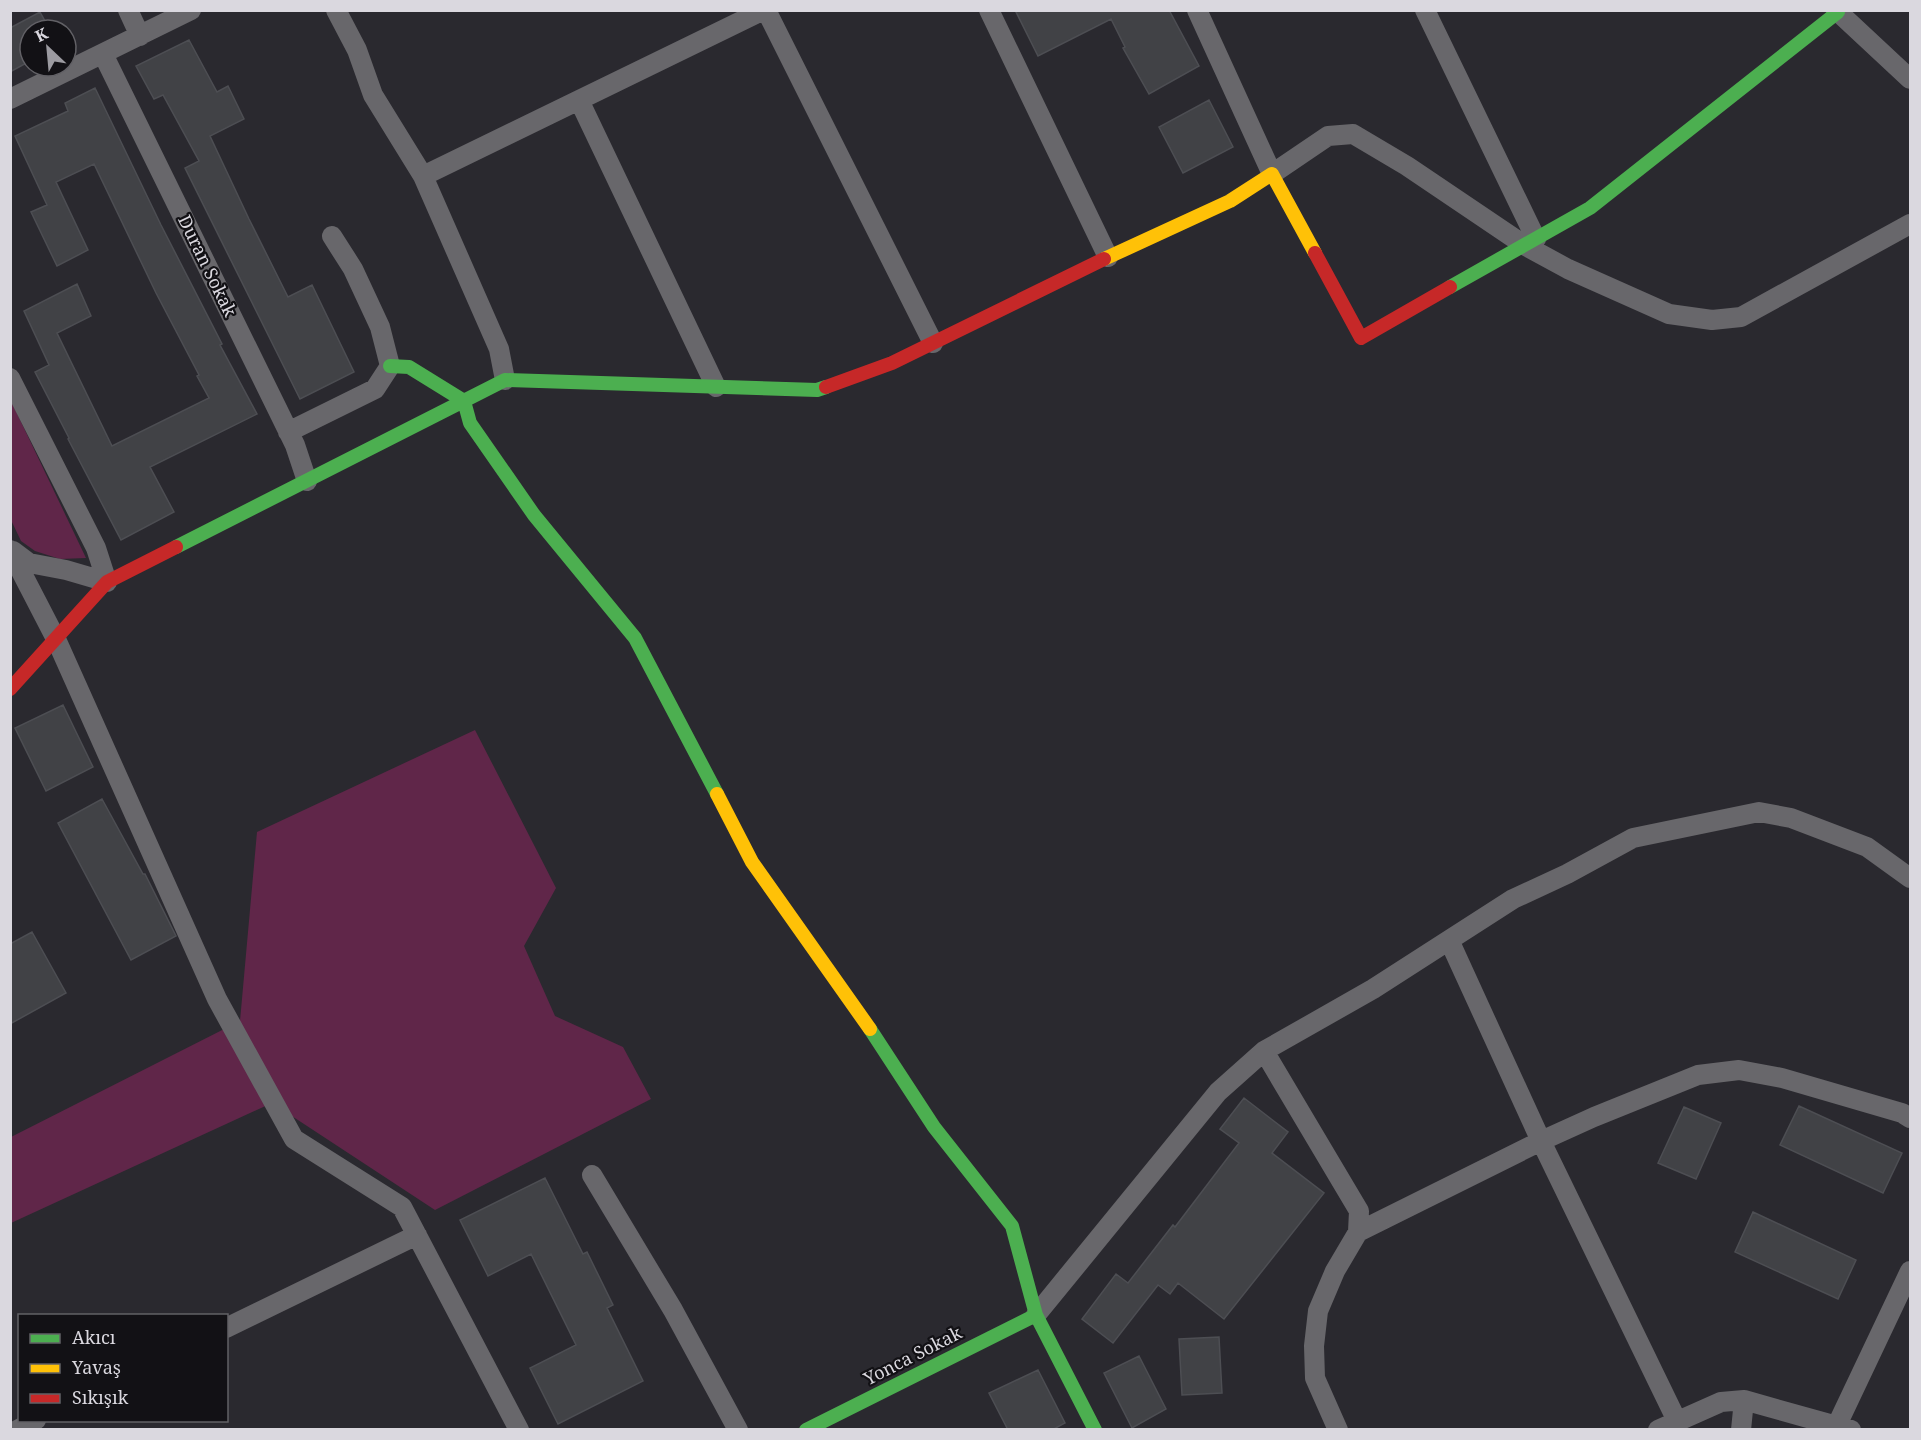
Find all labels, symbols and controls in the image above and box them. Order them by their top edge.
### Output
north arrow [18,18,78,78]
text: K [31,22,52,47]
street label: Duran Sokak [173,211,243,321]
legend [18,1314,228,1422]
street label: Yonca Sokak [859,1320,966,1391]
text: Akıcı [72,1325,116,1349]
text: Yavaş [71,1355,121,1379]
text: Sıkışık [72,1385,129,1409]

